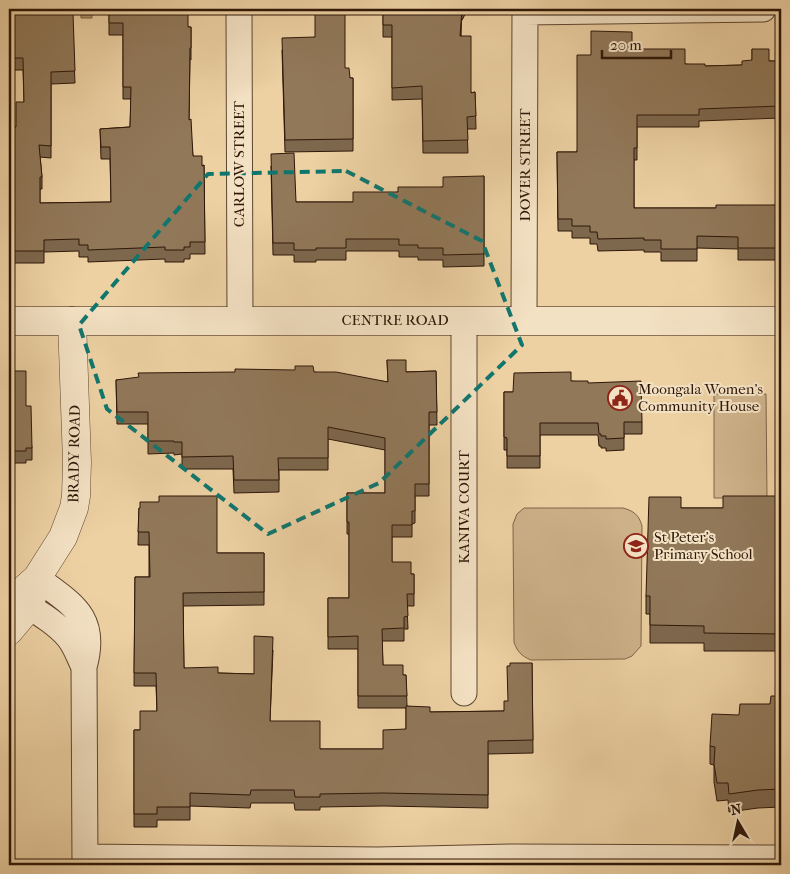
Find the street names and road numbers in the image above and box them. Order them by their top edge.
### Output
street label: CARLOW STREET [230,100,248,227]
street label: DOVER STREET [516,108,534,222]
street label: CENTRE ROAD [341,311,449,329]
street label: BRADY ROAD [64,405,84,503]
street label: KANIVA COURT [455,449,473,564]

